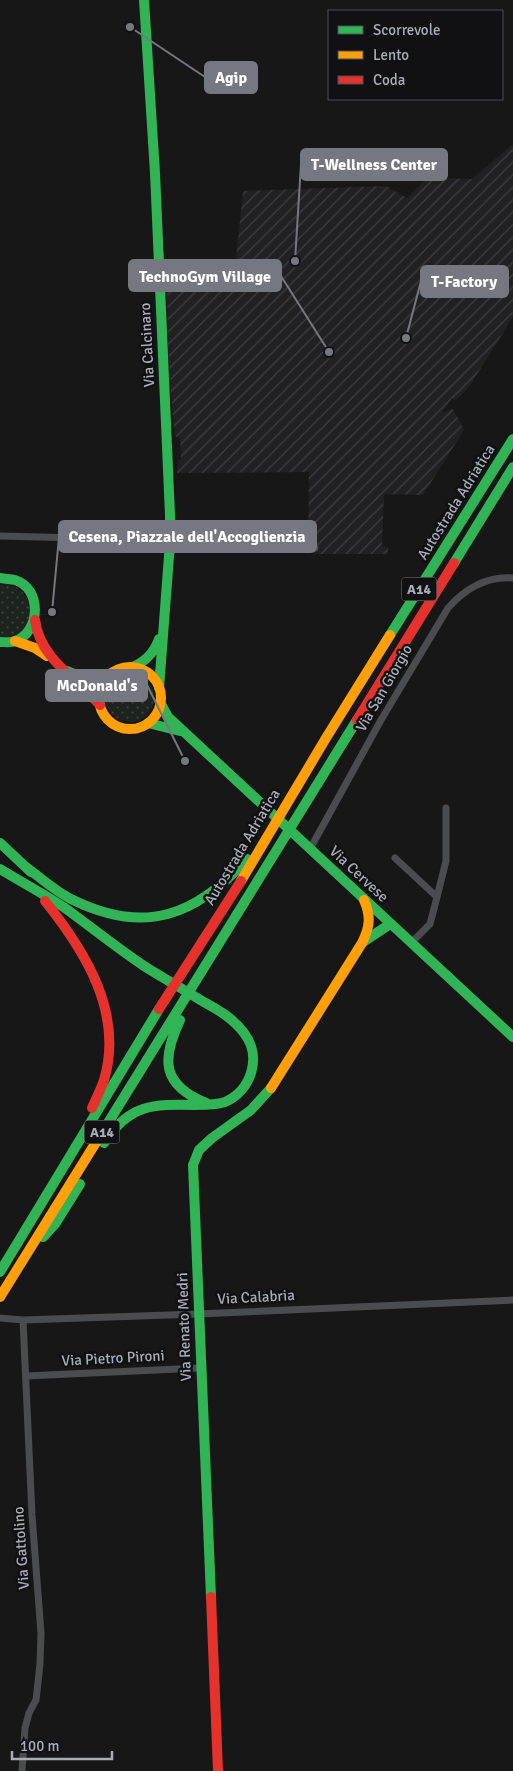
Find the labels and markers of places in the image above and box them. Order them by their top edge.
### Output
callout: Agip [205,62,257,93]
callout: T-Wellness Center [301,149,447,180]
callout: TechnoGym Village [129,260,281,291]
callout: T-Factory [421,266,508,297]
callout: Cesena, Piazzale dell'Accoglienzia [59,521,316,552]
callout: McDonald's [46,670,147,701]

